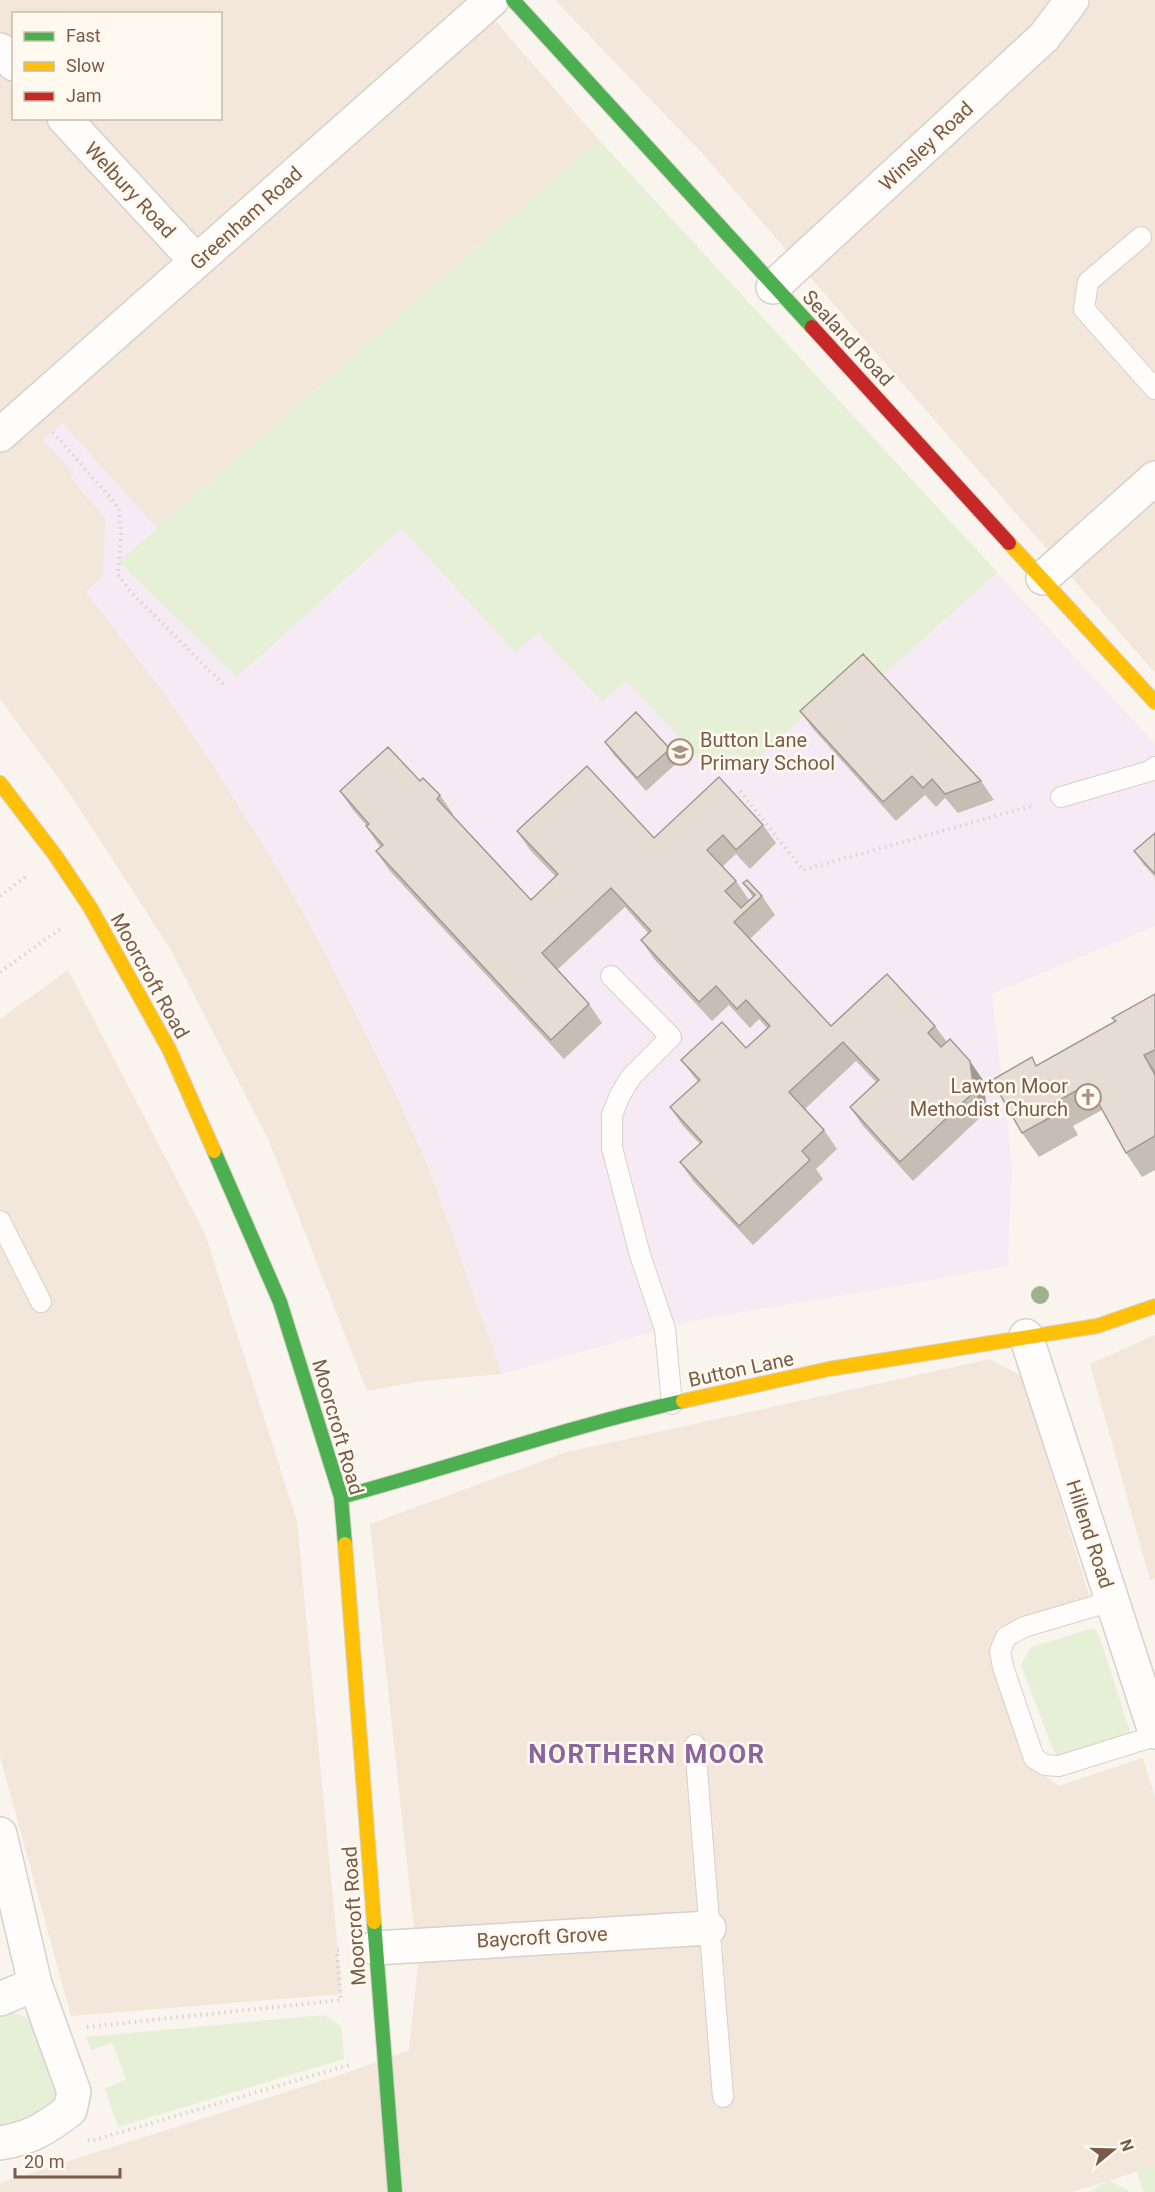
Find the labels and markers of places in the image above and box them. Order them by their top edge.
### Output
place label: Button Lane Primary School [700,728,835,775]
school or university icon: Button Lane Primary School [665,737,695,767]
place label: Lawton Moor Methodist Church [910,1074,1068,1121]
church icon: Lawton Moor Methodist Church [1073,1082,1103,1112]

